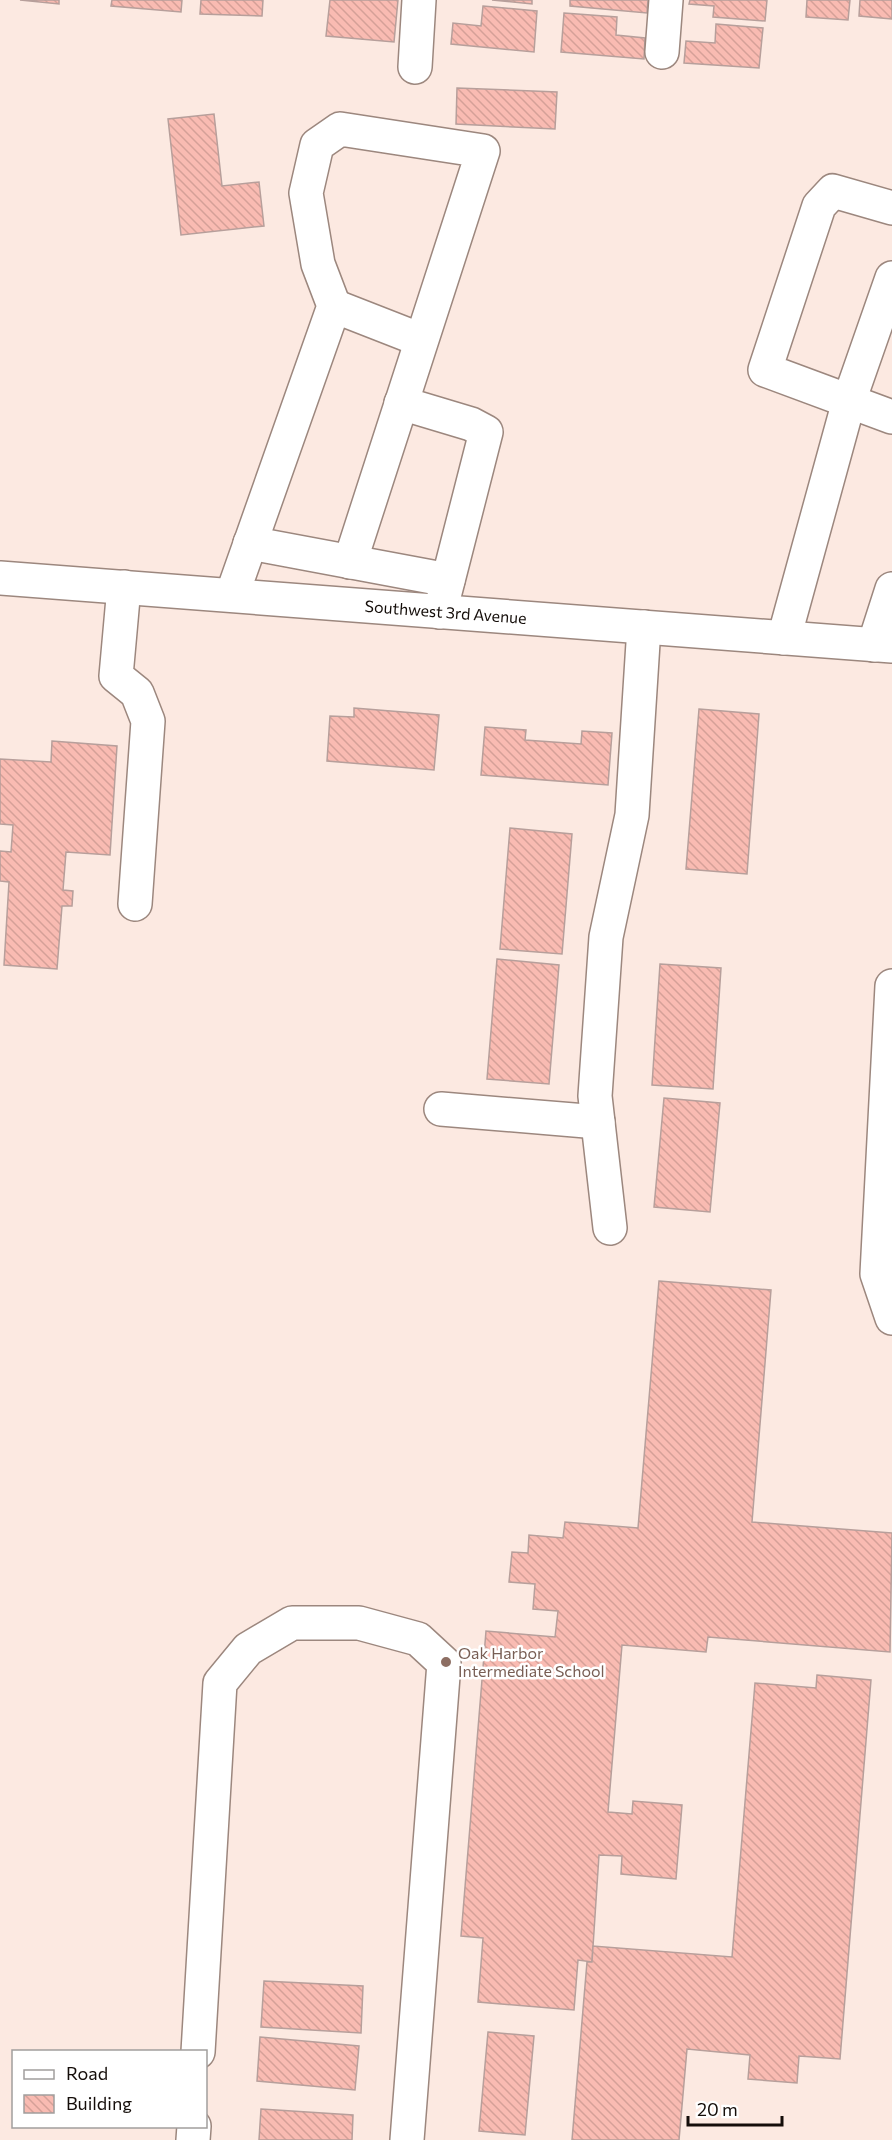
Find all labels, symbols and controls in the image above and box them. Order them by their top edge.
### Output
street label: Southwest 3rd Avenue [364,596,527,627]
place label: Oak Harbor Intermediate School [458,1643,605,1680]
marker: Oak Harbor Intermediate School [439,1655,453,1669]
legend [12,2050,207,2128]
text: Road [66,2062,108,2084]
scale bar [688,2089,782,2127]
text: Building [66,2092,132,2114]
text: 20 m [697,2098,738,2120]

